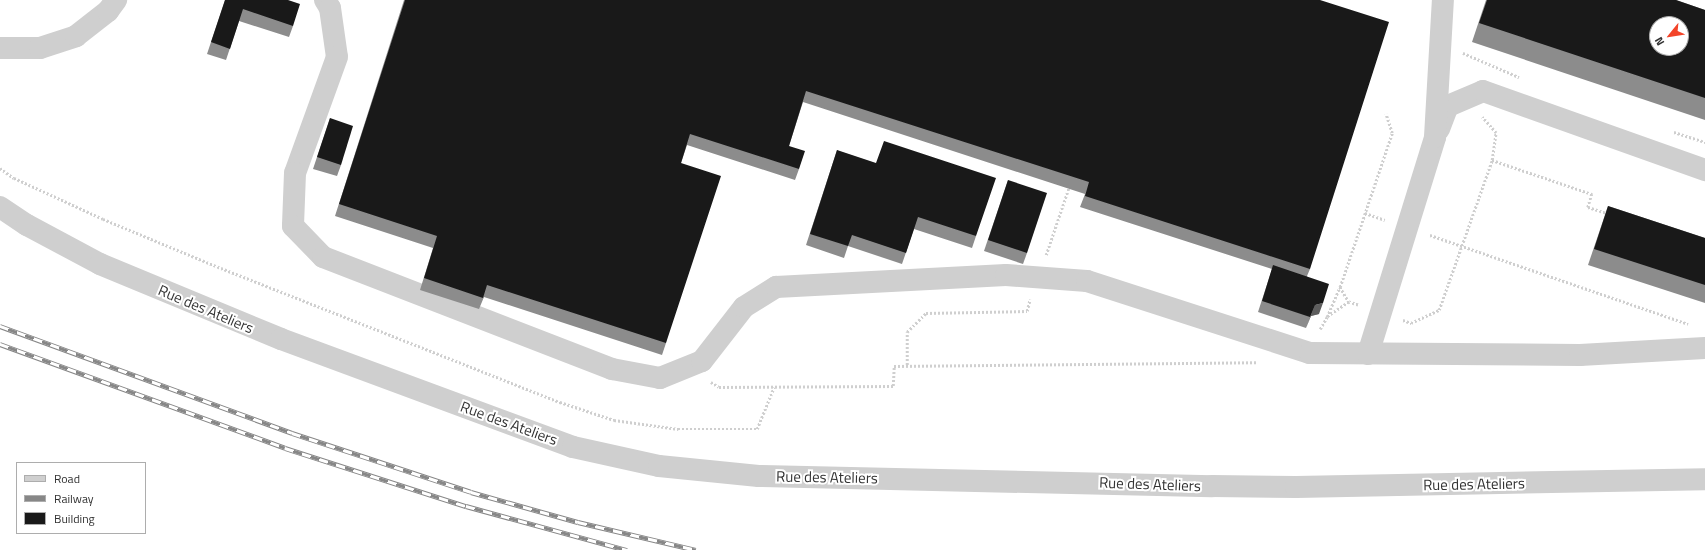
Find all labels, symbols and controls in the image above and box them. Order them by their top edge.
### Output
north arrow [1649,16,1689,56]
text: N [1651,34,1668,49]
street label: Rue des Ateliers [156,281,256,337]
street label: Rue des Ateliers [458,397,560,449]
legend [16,462,146,534]
street label: Rue des Ateliers [776,467,878,487]
text: Road [54,469,80,488]
street label: Rue des Ateliers [1099,473,1201,495]
street label: Rue des Ateliers [1423,474,1525,494]
text: Railway [54,489,94,508]
text: Building [54,509,95,528]

